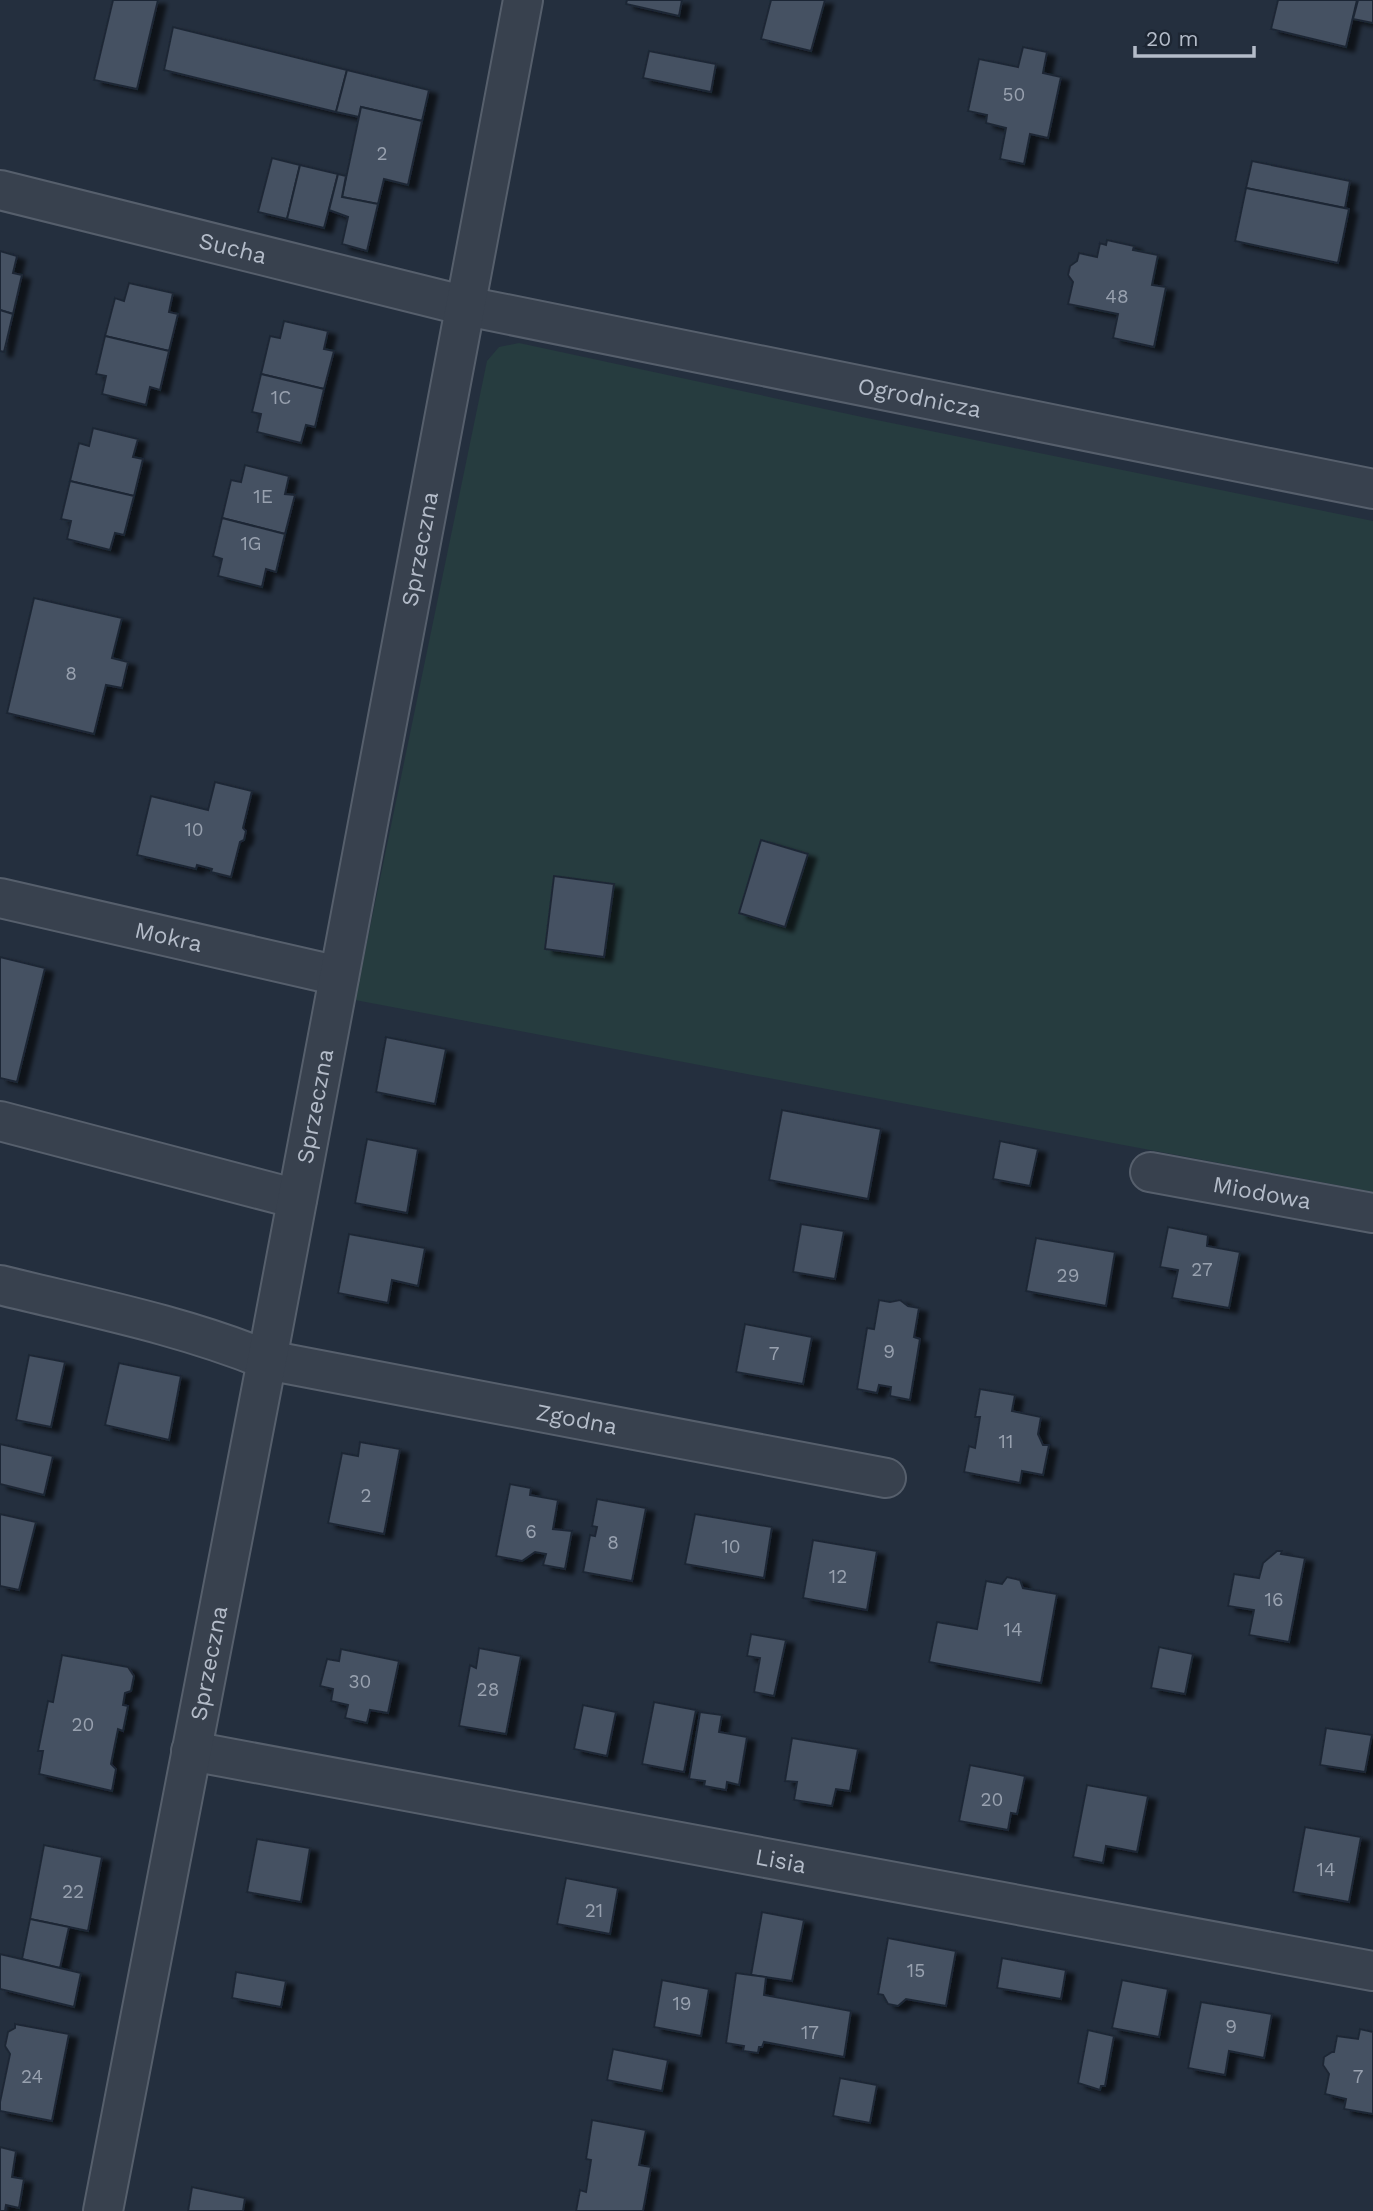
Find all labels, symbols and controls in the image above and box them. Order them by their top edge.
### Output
scale bar [1135,14,1254,58]
text: 20 m [1146,26,1198,51]
house number: 50 [1003,83,1025,106]
house number: 2 [376,142,388,165]
street label: Sucha [196,227,270,270]
house number: 48 [1105,285,1129,308]
street label: Ogrodnicza [855,372,984,424]
house number: 1C [271,386,291,409]
house number: 1E [253,485,273,508]
street label: Sprzeczna [396,489,444,609]
house number: 1G [240,532,262,555]
house number: 8 [65,662,77,685]
house number: 10 [184,818,204,841]
street label: Mokra [132,916,205,958]
street label: Sprzeczna [291,1047,339,1166]
street label: Miodowa [1211,1171,1313,1215]
house number: 27 [1191,1258,1213,1281]
house number: 29 [1057,1264,1079,1287]
house number: 9 [883,1340,895,1363]
house number: 7 [769,1342,779,1365]
street label: Zgodna [534,1399,620,1440]
house number: 11 [999,1430,1013,1453]
house number: 2 [360,1484,372,1507]
house number: 6 [525,1520,537,1543]
house number: 8 [607,1531,619,1554]
house number: 10 [721,1535,741,1558]
house number: 12 [829,1565,847,1588]
house number: 16 [1265,1588,1283,1611]
street label: Sprzeczna [185,1604,233,1723]
house number: 14 [1003,1618,1023,1641]
house number: 30 [349,1670,371,1693]
house number: 28 [477,1678,499,1701]
house number: 20 [72,1713,94,1736]
house number: 20 [981,1788,1003,1811]
street label: Lisia [753,1843,808,1879]
house number: 14 [1316,1858,1336,1881]
house number: 22 [62,1880,84,1903]
house number: 21 [585,1899,603,1922]
house number: 15 [907,1959,925,1982]
house number: 19 [672,1992,692,2015]
house number: 9 [1225,2015,1237,2038]
house number: 17 [801,2021,819,2044]
house number: 24 [21,2065,43,2088]
house number: 7 [1353,2065,1363,2088]

